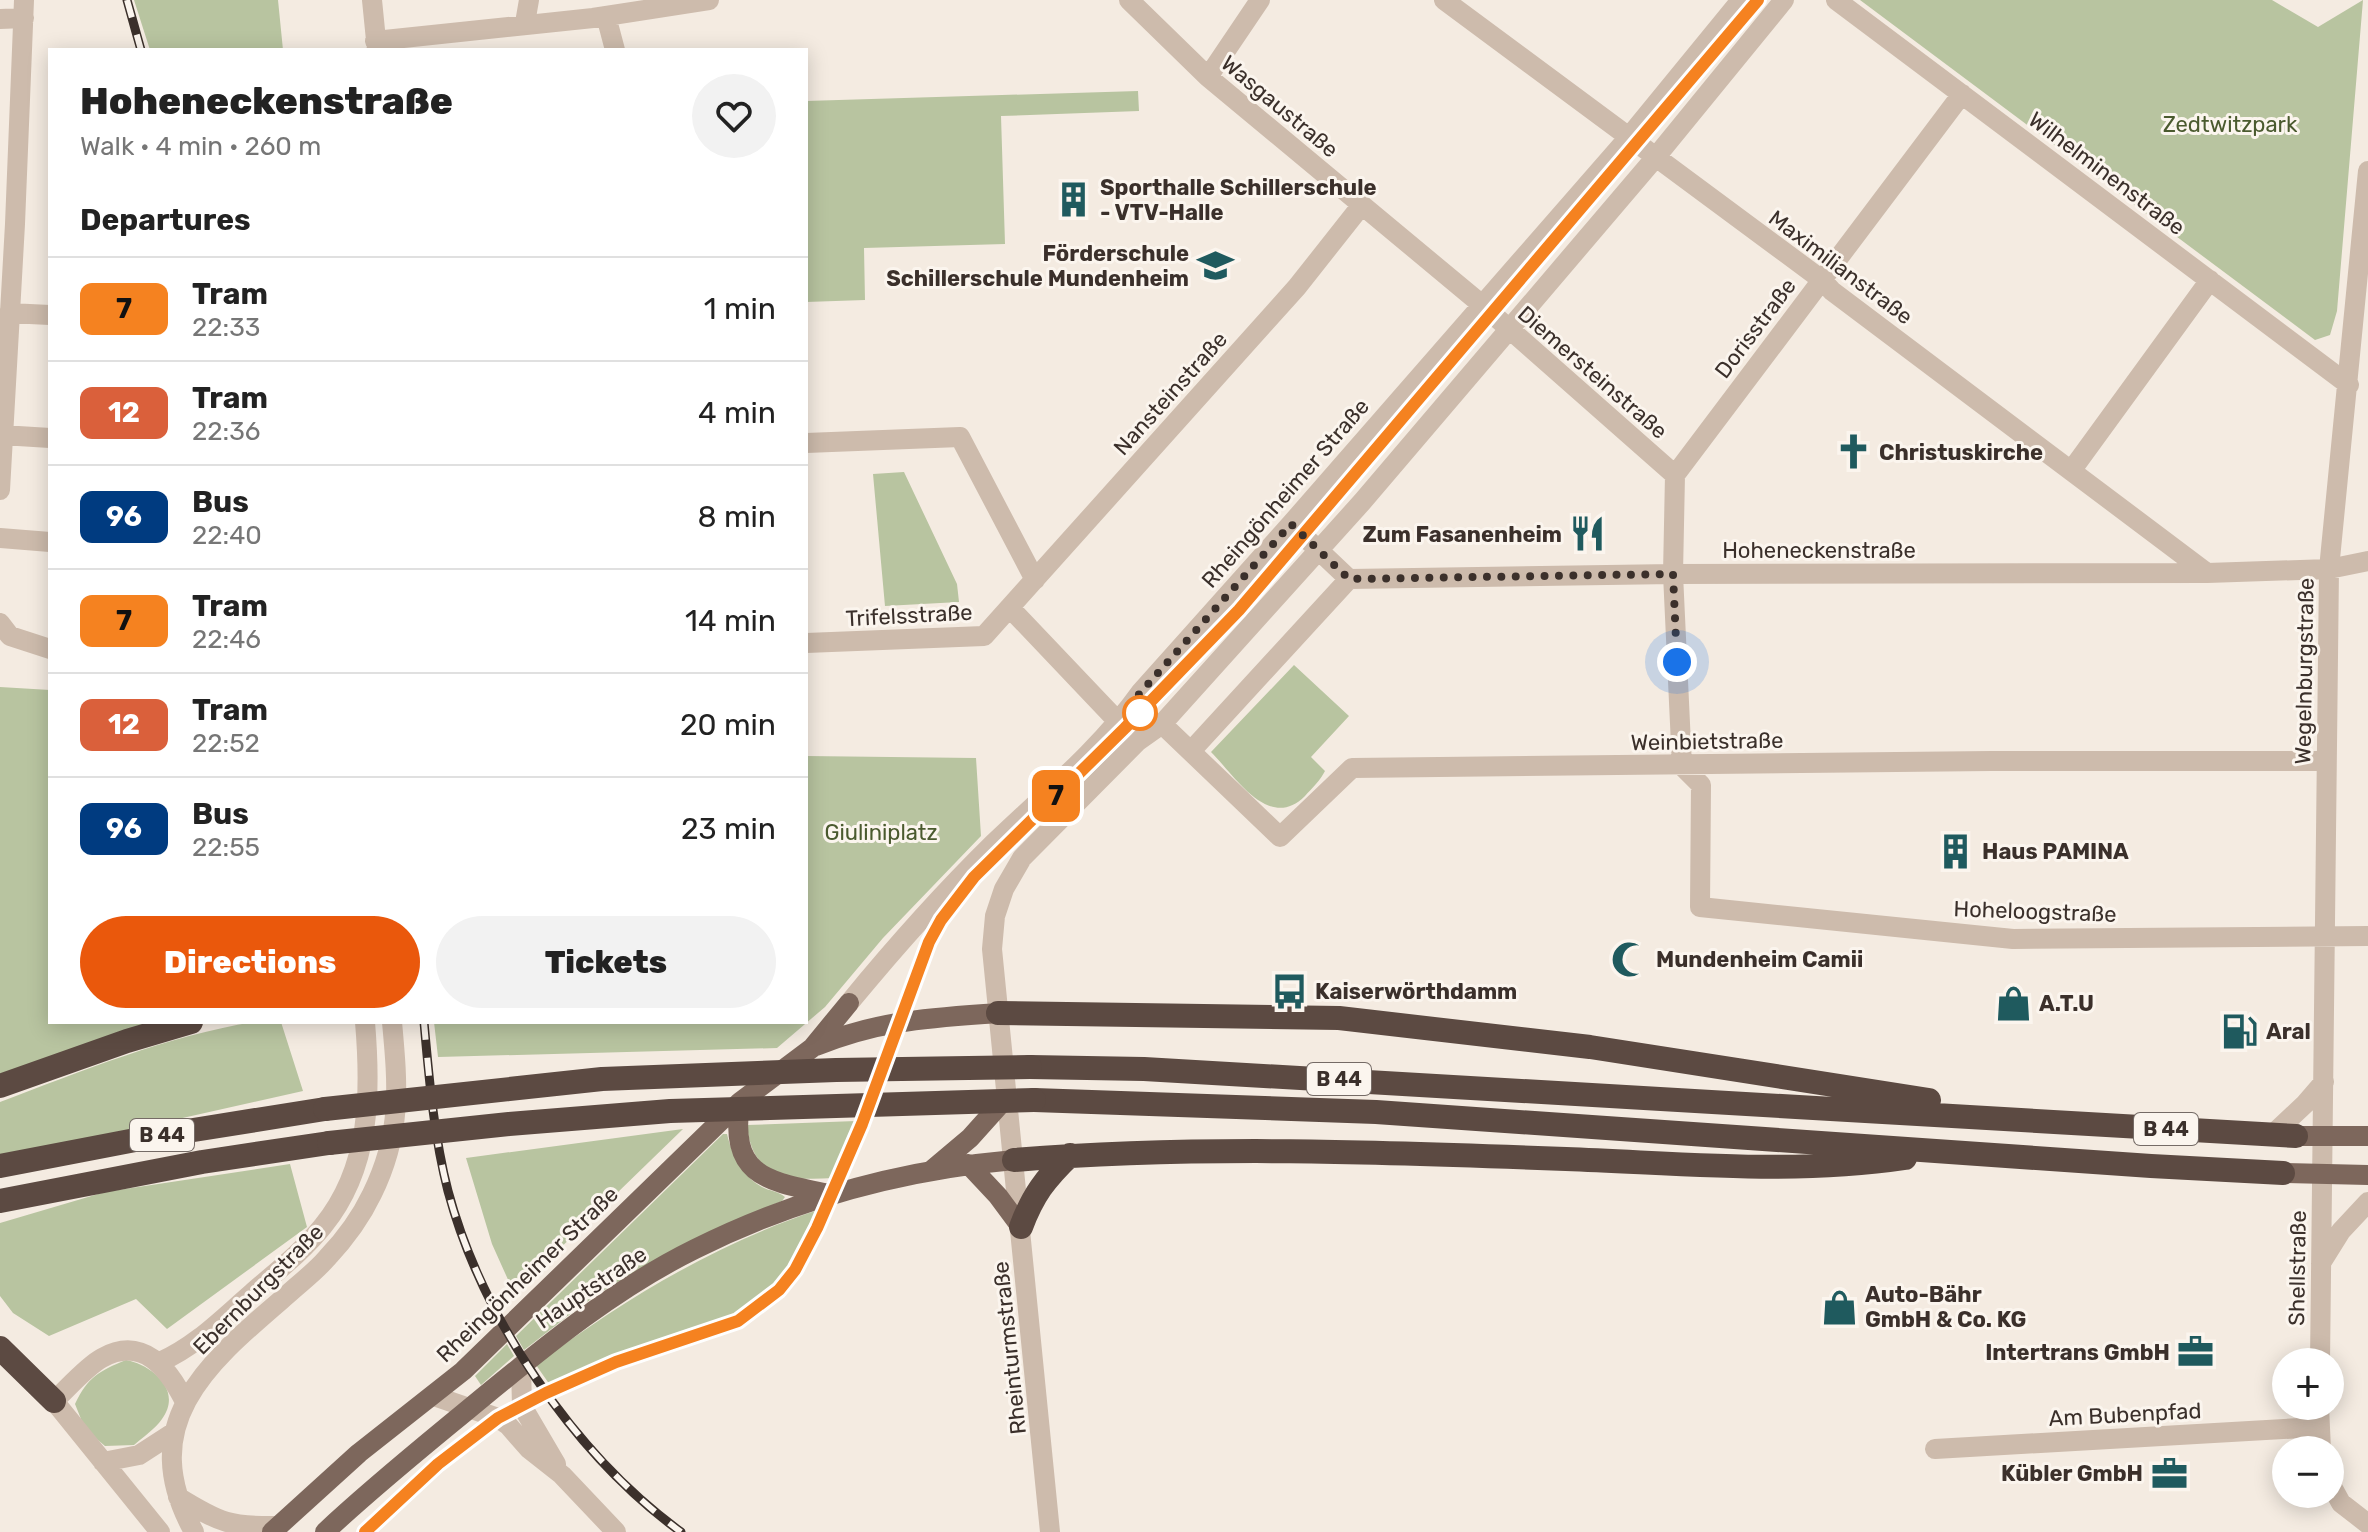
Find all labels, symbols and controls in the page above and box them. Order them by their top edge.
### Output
street label: Wasgaustraße [1216,50,1344,163]
button: heart [692,74,776,158]
text: Hoheneckenstraße [80,78,453,124]
street label: Wilhelminenstraße [2023,106,2190,241]
park label: Zedtwitzpark [2163,111,2298,138]
text: Walk · 4 min · 260 m [80,131,321,162]
place label: Sporthalle Schillerschule - VTV-Halle [1100,174,1377,226]
building icon: Sporthalle Schillerschule - VTV-Halle [1055,181,1093,219]
text: Departures [80,202,251,238]
street label: Maximilianstraße [1763,204,1918,330]
place label: Förderschule Schillerschule Mundenheim [886,240,1189,292]
school or university icon: Förderschule Schillerschule Mundenheim [1196,247,1234,285]
street label: Dorisstraße [1709,273,1802,384]
text: Tram [192,276,268,312]
text: 1 min [704,291,776,327]
text: 7 [116,292,132,325]
street label: Diemersteinstraße [1512,300,1673,445]
text: 22:33 [192,312,260,343]
street label: Nansteinstraße [1108,326,1233,461]
text: Tram [192,380,268,416]
street label: Rheingönheimer Straße [1196,393,1375,593]
text: 4 min [698,395,776,431]
text: 12 [108,396,140,429]
text: 22:36 [192,416,260,447]
church icon: Christuskirche [1834,433,1872,471]
place label: Christuskirche [1879,439,2043,466]
text: Bus [192,484,249,520]
text: 8 min [697,499,776,535]
text: 96 [106,500,142,533]
restaurant icon: Zum Fasanenheim [1569,515,1607,553]
text: 22:40 [192,520,262,551]
place label: Zum Fasanenheim [1362,521,1562,548]
street label: Hoheneckenstraße [1722,537,1916,564]
street label: Wegelnburgstraße [2289,577,2320,765]
text: Tram [192,588,268,624]
street label: Trifelsstraße [845,599,973,632]
text: 14 min [685,603,776,639]
text: 7 [116,604,132,637]
text: 22:46 [192,624,261,655]
your location [1657,642,1697,682]
text: Tram [192,692,268,728]
unlabelled marker [1123,696,1157,730]
text: 20 min [680,707,776,743]
text: 12 [108,708,140,741]
street label: Weinbietstraße [1630,727,1784,756]
text: 22:52 [192,728,260,759]
line badge: 7 [1030,770,1082,822]
text: 7 [1048,779,1064,812]
text: Bus [192,796,249,832]
text: 23 min [681,811,776,847]
text: 96 [106,812,142,845]
park label: Giuliniplatz [824,819,938,846]
text: 22:55 [192,832,260,863]
building icon: Haus PAMINA [1937,832,1975,870]
place label: Haus PAMINA [1982,838,2129,865]
street label: Hoheloogstraße [1953,895,2117,928]
button: Directions [80,916,420,1008]
button: Tickets [436,916,776,1008]
mosque icon: Mundenheim Camii [1611,940,1649,978]
place label: Mundenheim Camii [1656,946,1863,973]
bus stop icon: Kaiserwörthdamm [1270,972,1308,1010]
place label: Kaiserwörthdamm [1315,978,1517,1005]
shop icon: A.T.U [1994,984,2032,1022]
place label: A.T.U [2039,990,2094,1017]
fuel station icon: Aral [2221,1012,2259,1050]
place label: Aral [2266,1018,2311,1045]
road number: B 44 [1307,1063,1371,1095]
road number: B 44 [2134,1113,2198,1145]
road number: B 44 [130,1119,194,1151]
street label: Rheingönheimer Straße [431,1181,624,1368]
street label: Shellstraße [2283,1210,2312,1326]
street label: Ebernburgstraße [187,1218,329,1360]
street label: Hauptstraße [531,1240,652,1334]
street label: Rheinturmstraße [987,1260,1032,1436]
place label: Auto-Bähr GmbH & Co. KG [1865,1281,2026,1333]
shop icon: Auto-Bähr GmbH & Co. KG [1820,1288,1858,1326]
office icon: Intertrans GmbH [2177,1333,2215,1371]
place label: Intertrans GmbH [1985,1339,2170,1366]
map controls [2272,1348,2344,1508]
button: + [2272,1348,2344,1420]
street label: Am Bubenpfad [2048,1397,2202,1432]
button: − [2272,1436,2344,1508]
office icon: Kübler GmbH [2150,1454,2188,1492]
place label: Kübler GmbH [2001,1460,2143,1487]

